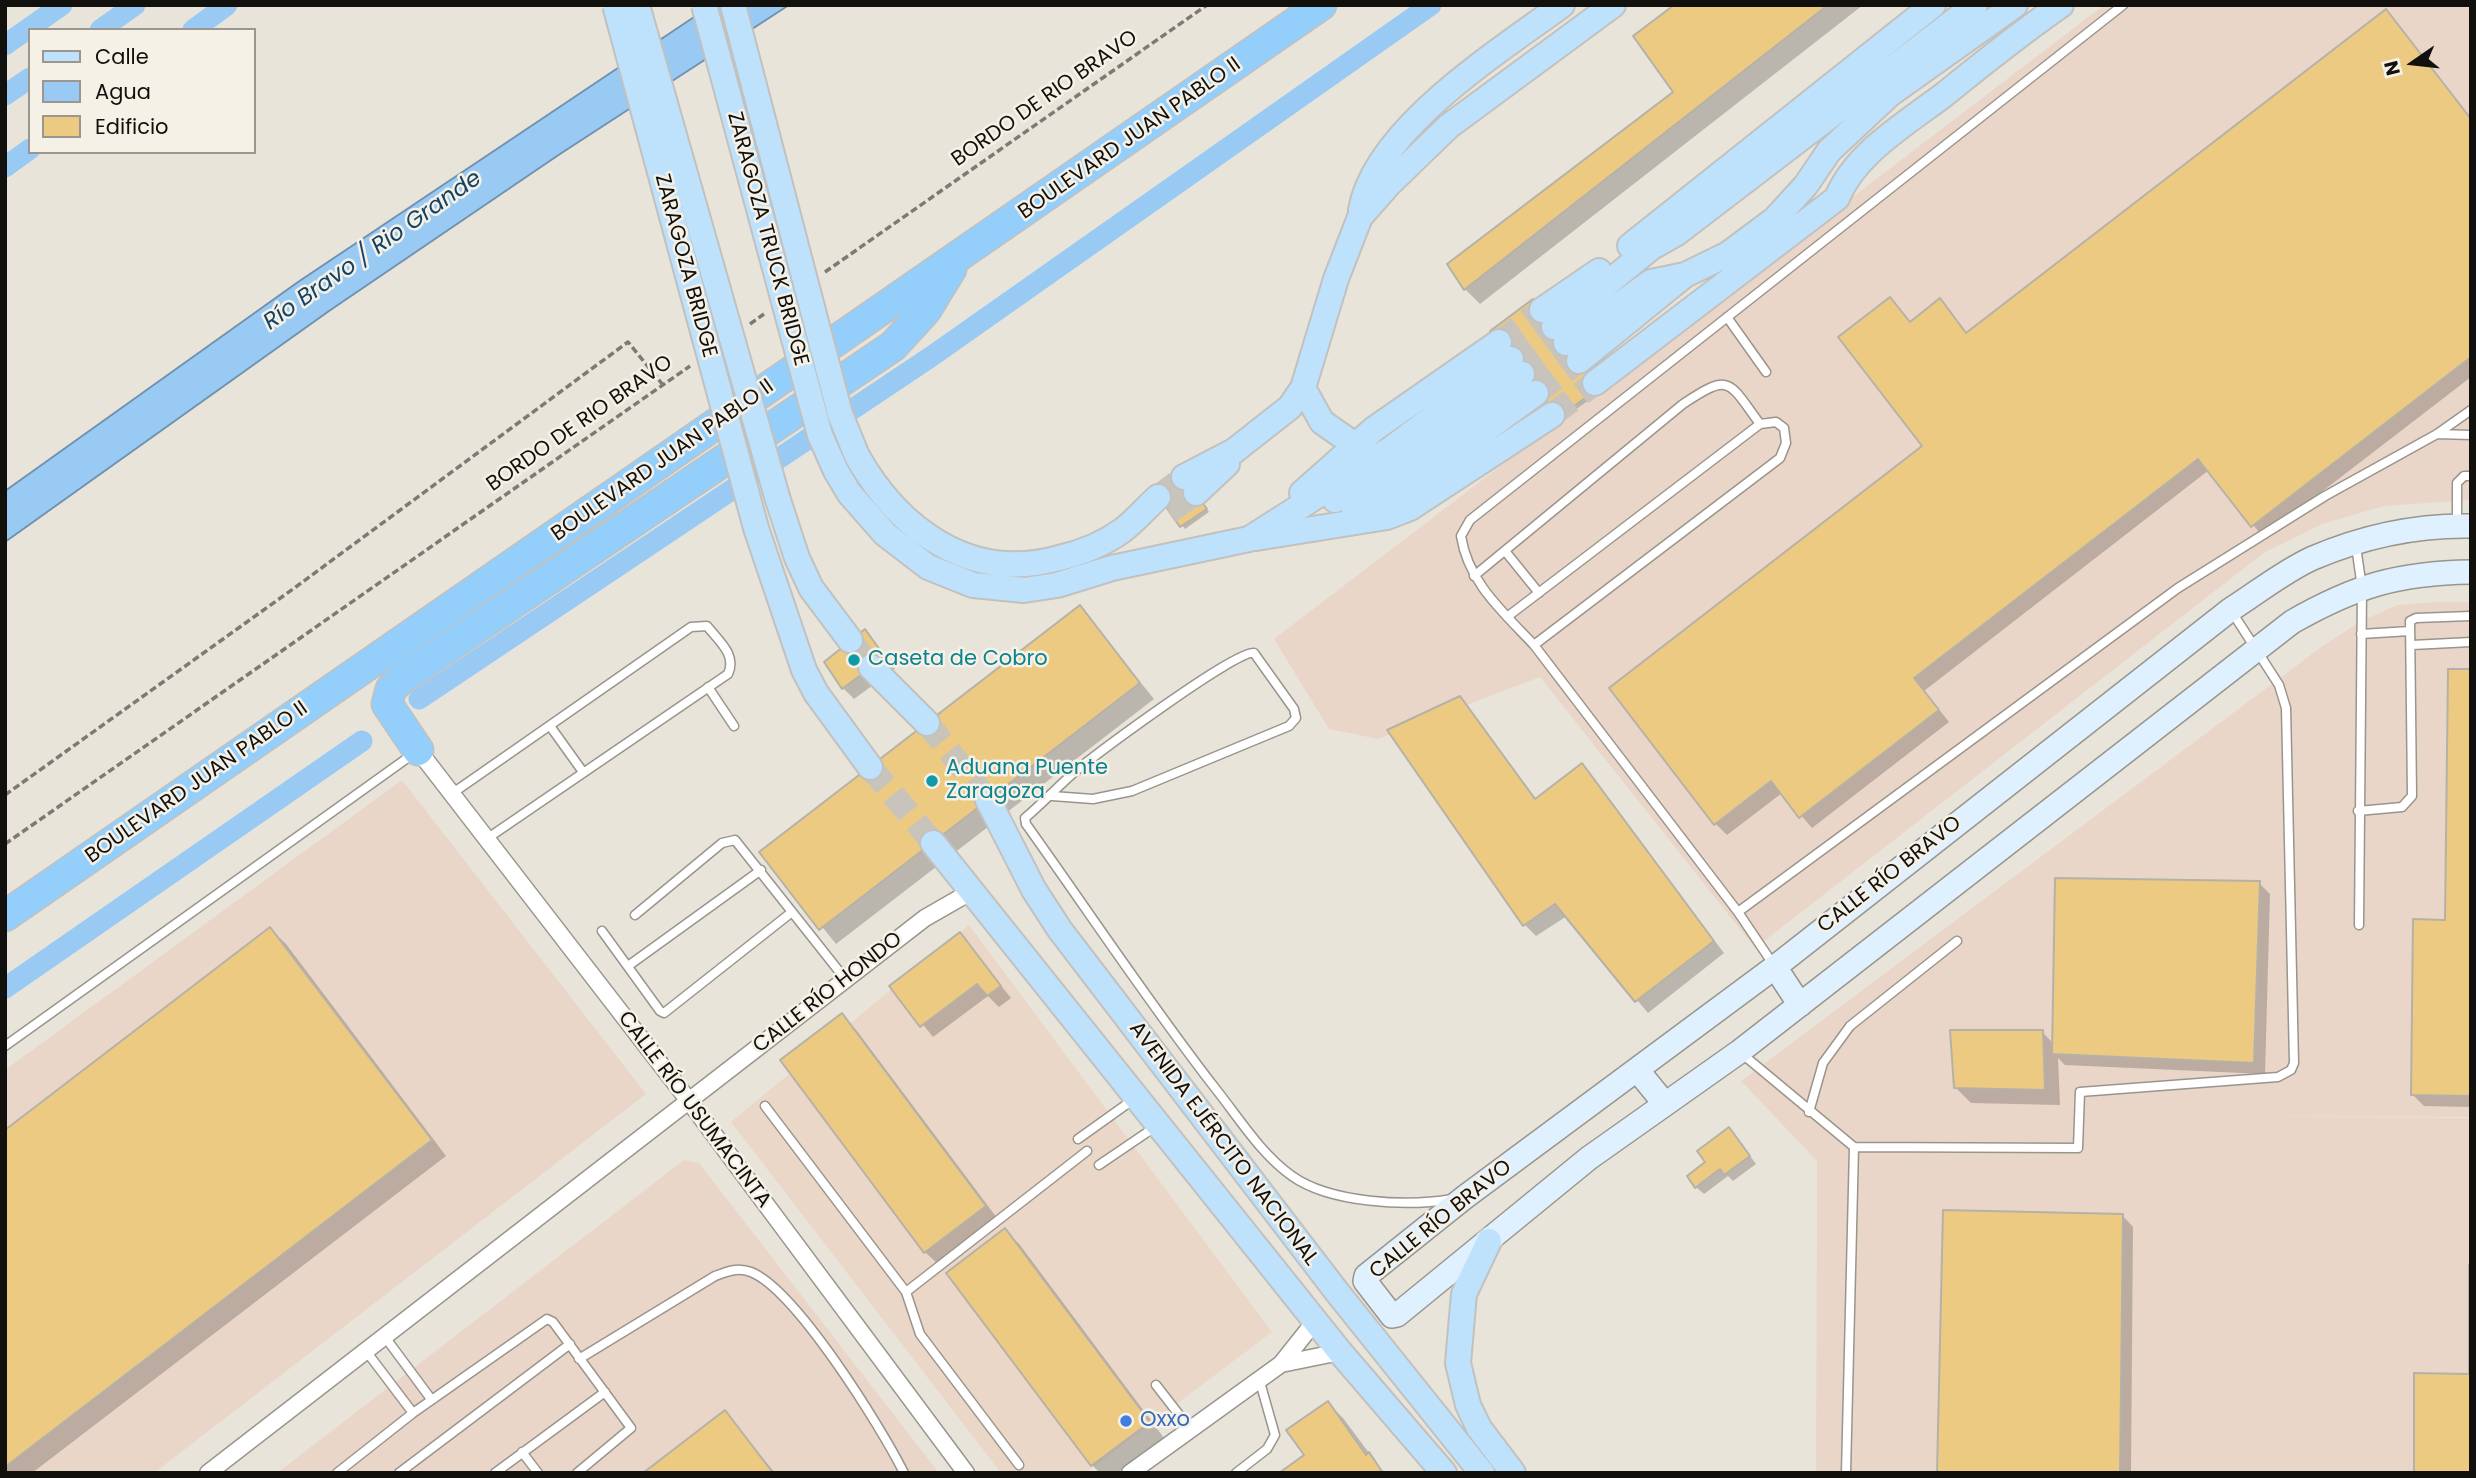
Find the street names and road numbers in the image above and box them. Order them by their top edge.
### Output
street label: BORDO DE RIO BRAVO [947,25,1143,173]
street label: BOULEVARD JUAN PABLO II [1014,53,1246,225]
street label: ZARAGOZA TRUCK BRIDGE [721,109,813,369]
street label: ZARAGOZA BRIDGE [648,171,722,361]
street label: BORDO DE RIO BRAVO [482,350,678,498]
street label: BOULEVARD JUAN PABLO II [547,375,779,547]
street label: BOULEVARD JUAN PABLO II [81,697,313,869]
street label: CALLE RÍO BRAVO [1813,811,1967,939]
street label: CALLE RÍO HONDO [748,927,908,1059]
street label: CALLE RÍO USUMACINTA [612,1007,776,1213]
street label: AVENIDA EJÉRCITO NACIONAL [1123,1017,1323,1271]
street label: CALLE RÍO BRAVO [1365,1155,1517,1285]

